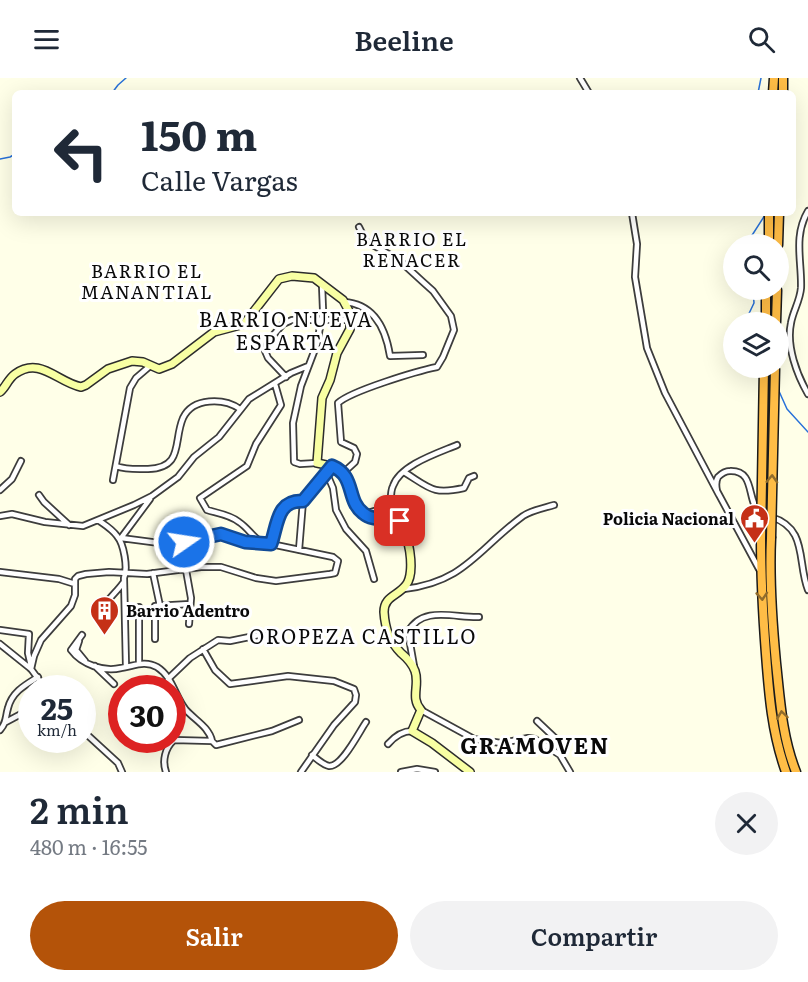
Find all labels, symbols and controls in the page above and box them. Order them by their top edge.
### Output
text: Beeline [354,19,454,59]
icon: menu [30,23,63,56]
icon: search [745,23,778,56]
text: 150 m [141,102,257,164]
icon: left [42,114,120,192]
text: Calle Vargas [141,159,298,199]
district label: BARRIO EL RENACER [356,225,468,273]
map controls [723,234,789,378]
button: search [723,234,789,300]
district label: BARRIO EL MANANTIAL [81,257,213,305]
district label: BARRIO NUEVA ESPARTA [199,303,373,356]
button: layers [723,312,789,378]
one-way arrow [766,475,778,484]
pin [374,495,425,546]
public building icon: Policia Nacional [739,502,771,544]
icon: arrive [383,504,416,537]
place label: Policia Nacional [603,506,734,530]
position arrow [152,510,216,574]
one-way arrow [755,592,768,601]
building icon: Barrio Adentro [89,594,121,636]
place label: Barrio Adentro [126,598,250,622]
district label: OROPEZA CASTILLO [249,620,477,650]
speed limit sign: 30 [108,675,186,753]
text: 25 [41,685,73,729]
one-way arrow [776,711,788,720]
text: km/h [37,718,77,741]
district label: GRAMOVEN [460,728,610,761]
text: 2 min [30,782,129,835]
button: close [715,792,778,855]
text: 480 m · 16:55 [30,831,148,861]
button: Salir [30,901,398,970]
button: Compartir [410,901,778,970]

